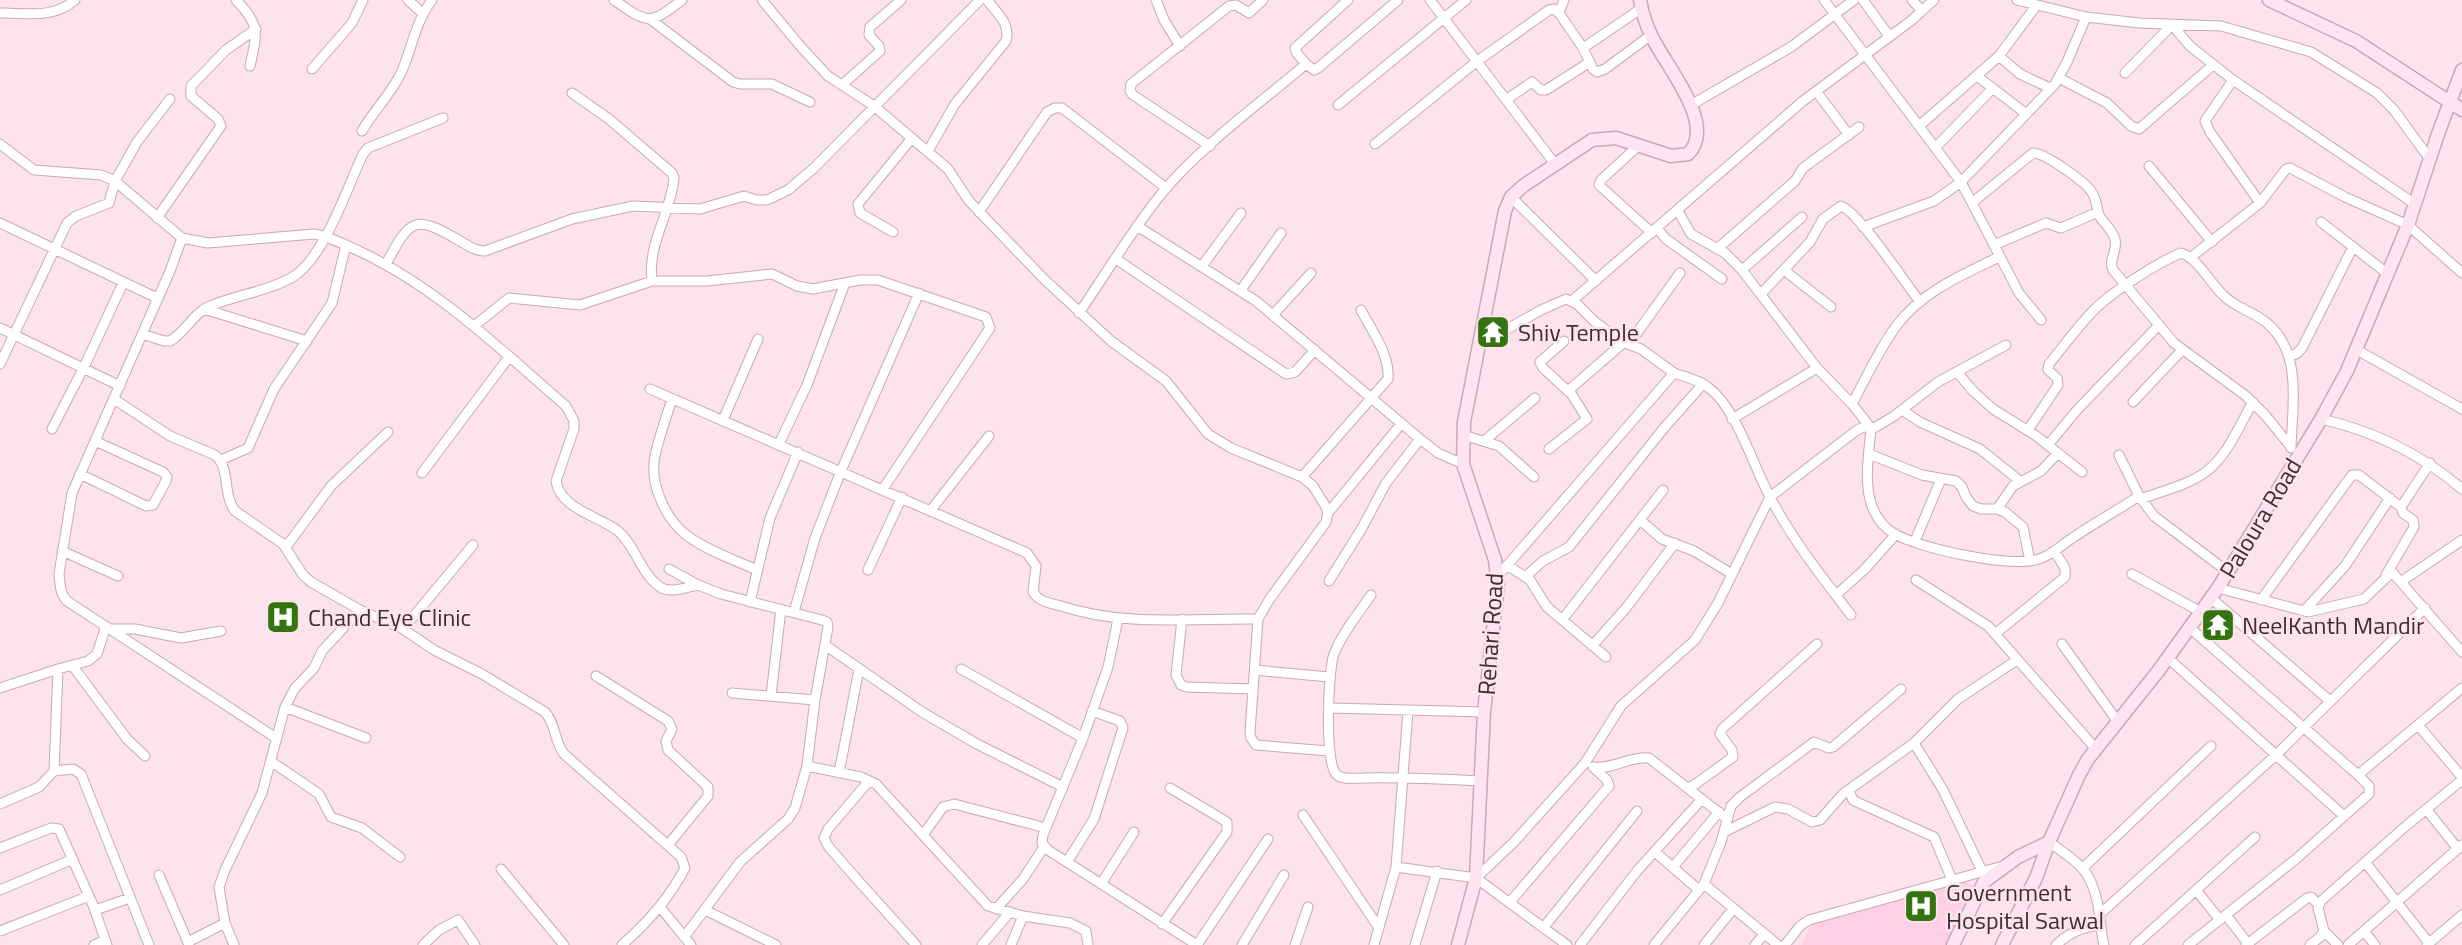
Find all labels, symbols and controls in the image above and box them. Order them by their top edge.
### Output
temple icon: Shiv Temple [1474,313,1512,351]
place label: Shiv Temple [1518,314,1639,350]
street label: Paloura Road [2210,451,2310,585]
street label: Rehari Road [1468,572,1512,696]
hospital icon: Chand Eye Clinic [264,598,302,636]
place label: Chand Eye Clinic [308,599,471,635]
temple icon: NeelKanth Mandir [2199,606,2237,644]
place label: NeelKanth Mandir [2242,607,2424,643]
place label: Government Hospital Sarwal [1946,874,2104,938]
hospital icon: Government Hospital Sarwal [1902,887,1940,925]

